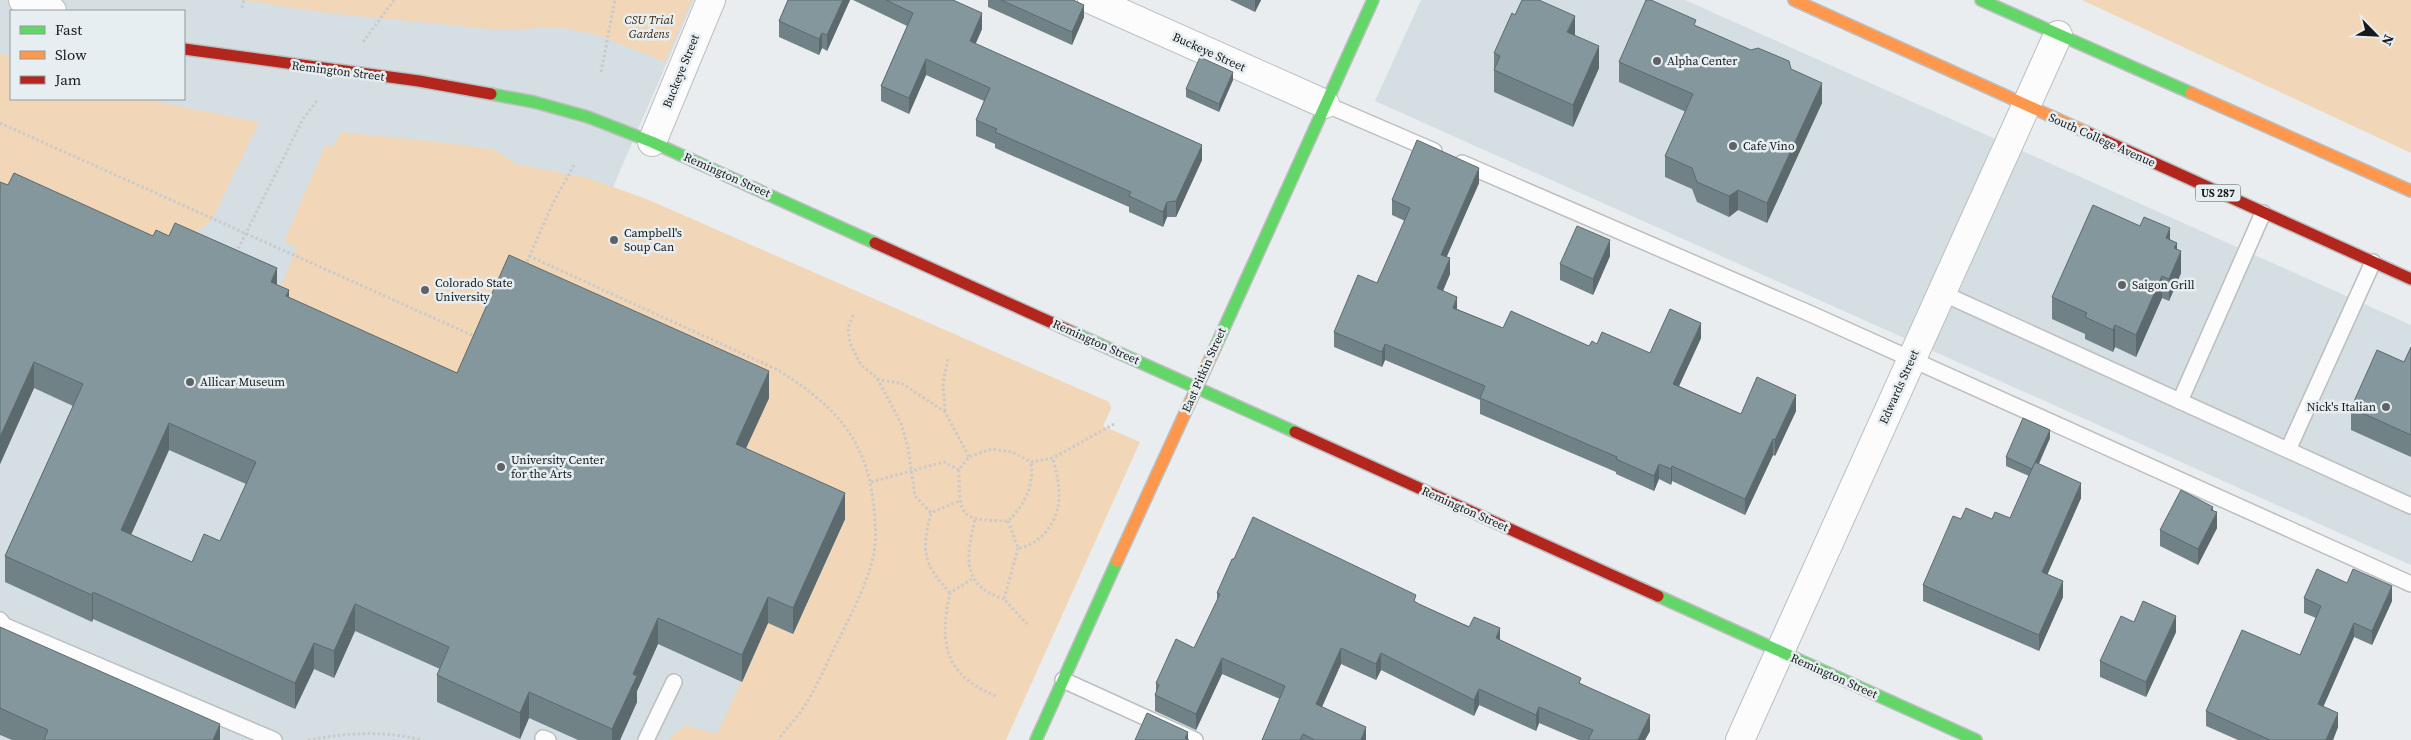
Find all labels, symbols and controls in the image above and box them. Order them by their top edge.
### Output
legend [10,10,185,100]
north arrow [2351,10,2401,60]
park label: CSU Trial Gardens [625,12,674,42]
text: Fast [55,19,82,40]
street label: Buckeye Street [1170,29,1248,75]
street label: Buckeye Street [659,32,703,110]
text: N [2377,32,2399,49]
text: Slow [55,44,87,65]
place label: Alpha Center [1667,53,1737,69]
marker: Alpha Center [1651,55,1663,67]
street label: Remington Street [291,57,385,85]
text: Jam [54,69,82,90]
street label: South College Avenue [2046,109,2158,171]
place label: Cafe Vino [1743,138,1795,154]
marker: Cafe Vino [1727,140,1739,152]
street label: Remington Street [681,149,773,201]
road number: US 287 [2196,184,2240,202]
place label: Campbell's Soup Can [624,225,682,255]
marker: Campbell's Soup Can [608,234,620,246]
place label: Colorado State University [435,275,513,305]
place label: Saigon Grill [2132,277,2195,293]
marker: Saigon Grill [2116,279,2128,291]
marker: Colorado State University [419,284,431,296]
street label: Remington Street [1050,316,1142,368]
street label: East Pitkin Street [1178,325,1230,415]
street label: Edwards Street [1875,347,1923,427]
place label: Allicar Museum [200,374,285,390]
marker: Allicar Museum [184,376,196,388]
place label: Nick's Italian [2307,399,2376,415]
marker: Nick's Italian [2380,401,2392,413]
place label: University Center for the Arts [511,452,605,482]
marker: University Center for the Arts [495,461,507,473]
street label: Remington Street [1419,483,1511,535]
street label: Remington Street [1788,650,1880,702]

